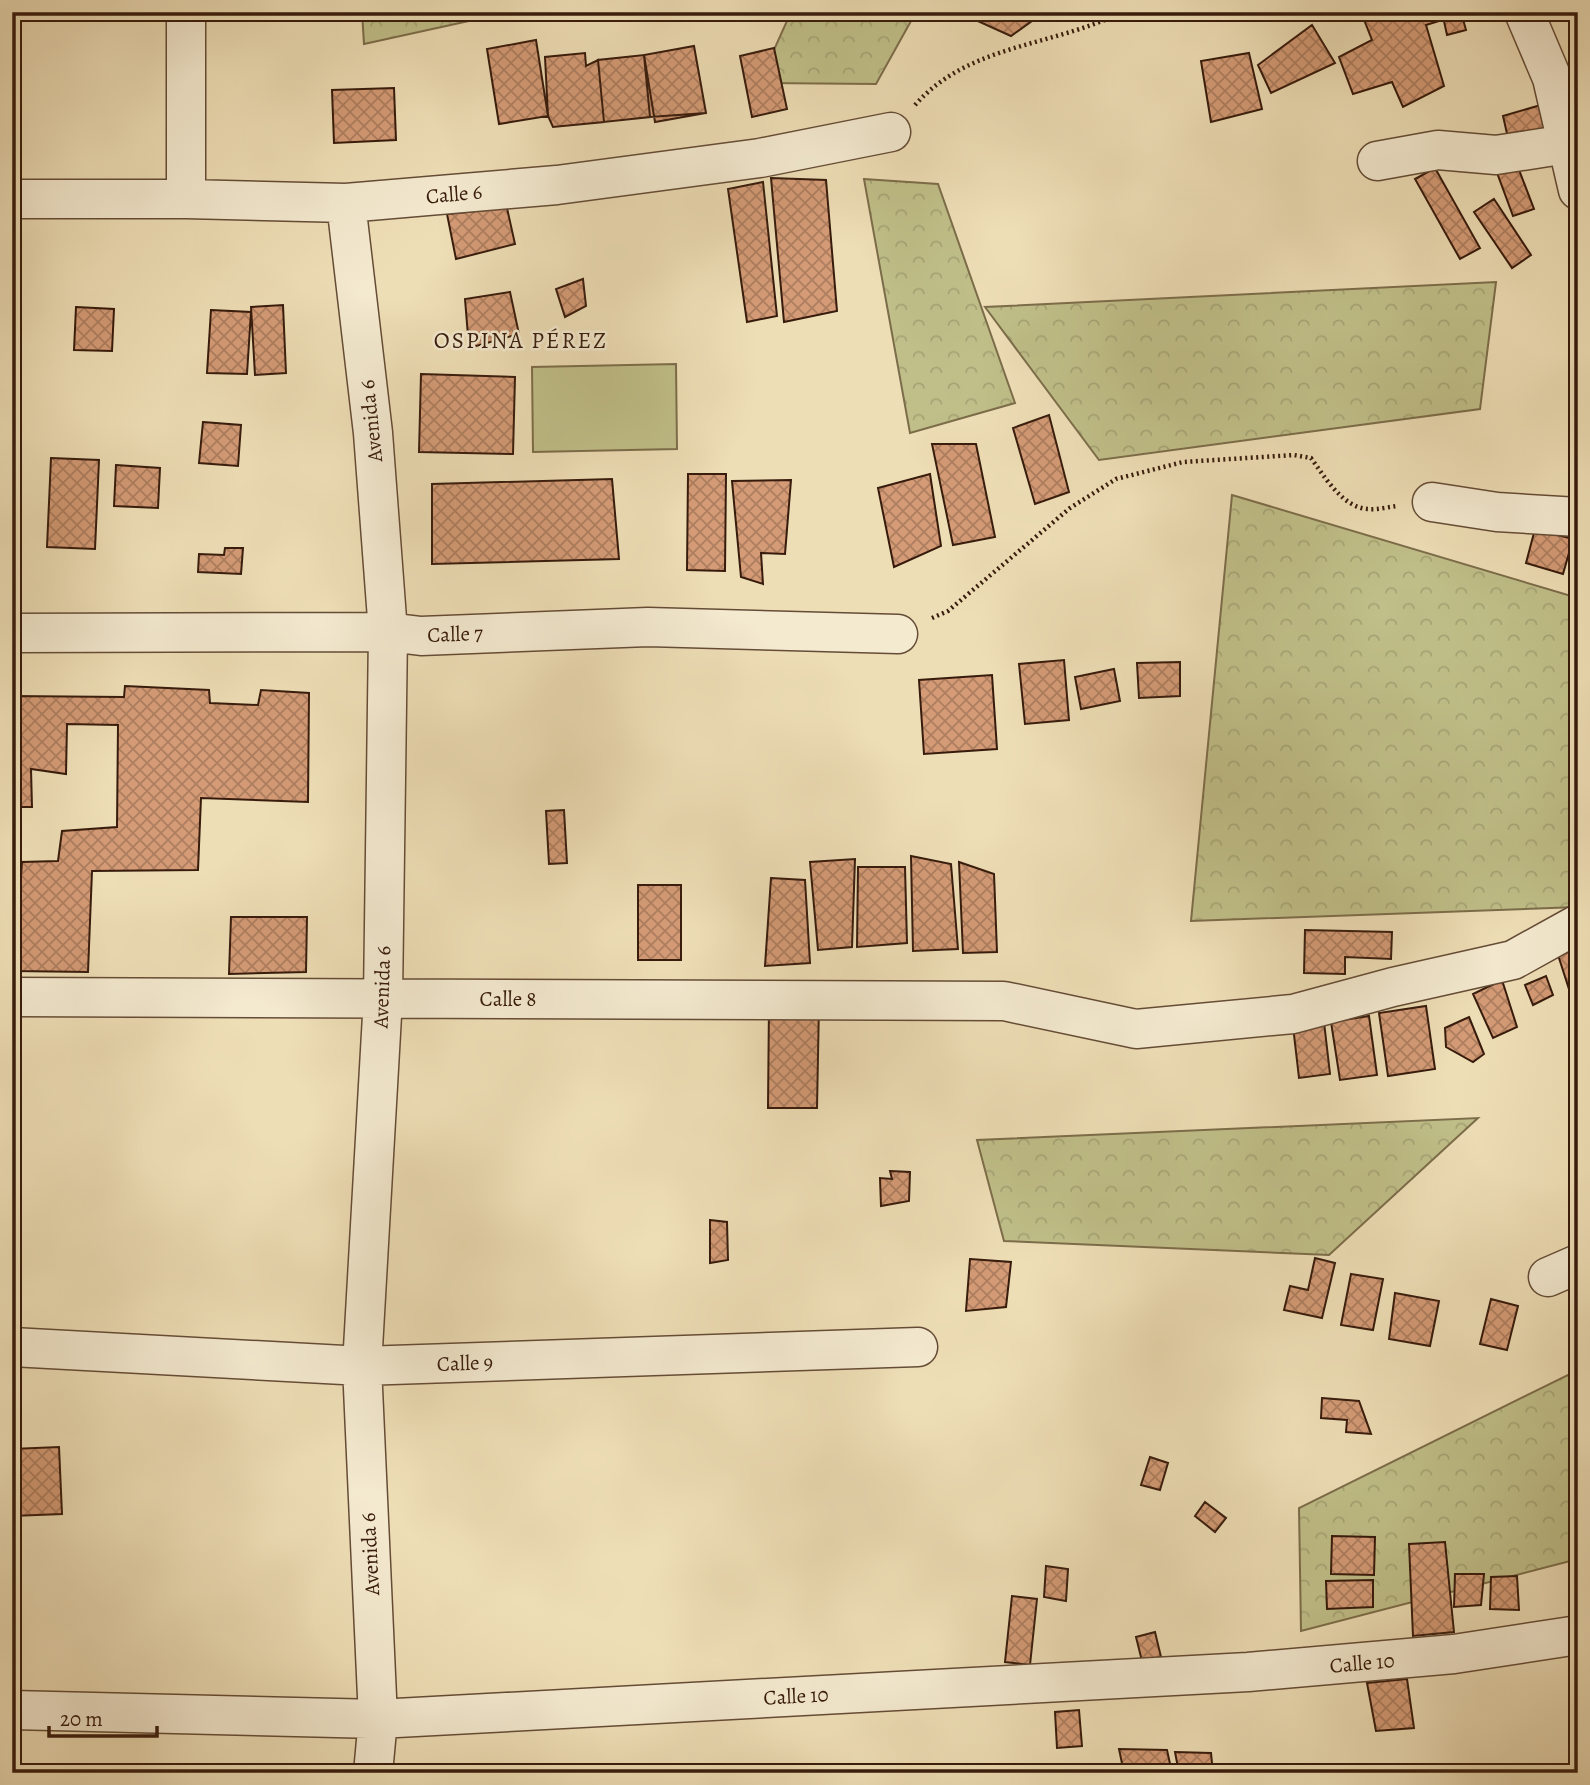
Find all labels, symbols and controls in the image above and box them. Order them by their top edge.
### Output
street label: Calle 6 [425,178,484,210]
district label: OSPINA PÉREZ [434,325,608,356]
street label: Avenida 6 [353,378,389,465]
street label: Calle 7 [427,619,483,649]
street label: Avenida 6 [367,945,397,1030]
street label: Calle 8 [480,985,536,1013]
street label: Calle 9 [436,1348,494,1378]
street label: Avenida 6 [354,1512,386,1597]
street label: Calle 10 [1328,1646,1396,1680]
street label: Calle 10 [763,1680,829,1712]
scale bar [49,1694,158,1738]
text: 20 m [60,1705,103,1733]

